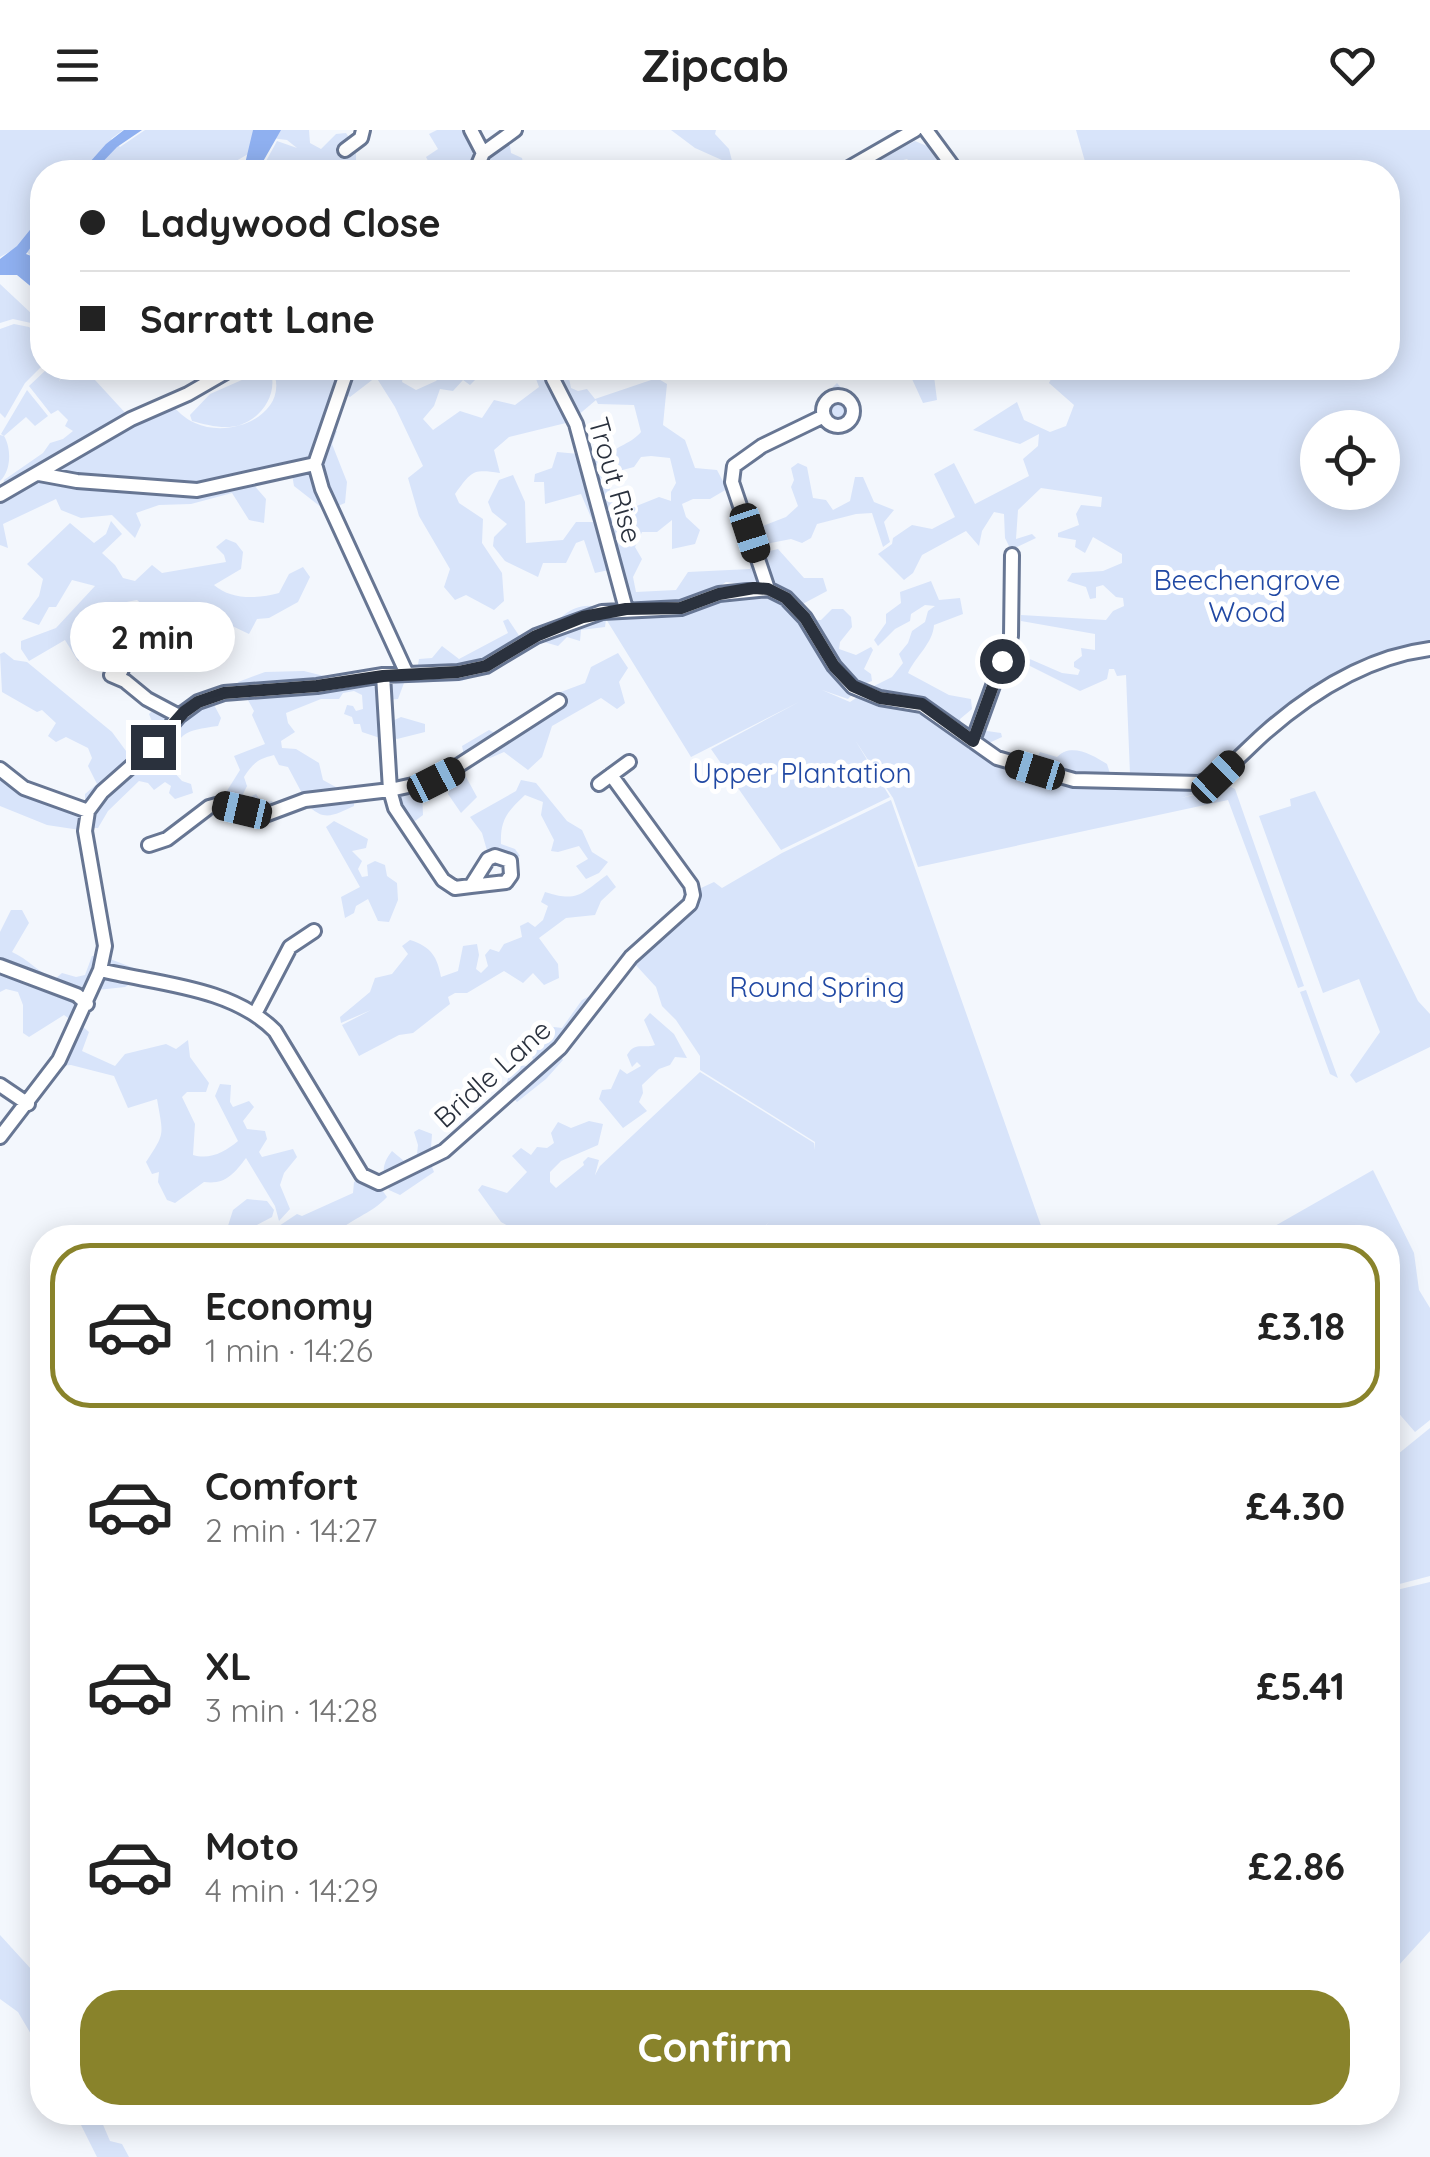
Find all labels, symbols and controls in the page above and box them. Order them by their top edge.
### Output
text: Zipcab [641,37,789,93]
icon: menu [50,38,105,93]
icon: heart [1325,38,1380,93]
text: Ladywood Close [140,199,441,247]
text: Sarratt Lane [140,295,375,343]
map controls [1300,410,1400,510]
button: locate [1300,410,1400,510]
street label: Trout Rise [581,413,651,547]
car [726,500,774,566]
park label: Beechengrove Wood [1153,562,1341,629]
callout: 2 min [70,602,236,672]
text: 2 min [111,617,194,657]
route start [980,639,1025,684]
route end [131,725,176,770]
car [1186,745,1250,809]
car [1002,747,1068,793]
car [402,753,470,807]
park label: Upper Plantation [692,755,912,790]
car [209,789,275,831]
park label: Round Spring [729,969,905,1004]
street label: Bridle Lane [426,1011,558,1135]
icon: car [85,1281,175,1371]
text: Economy [205,1282,374,1330]
text: £3.18 [1258,1302,1345,1350]
text: 1 min · 14:26 [205,1330,373,1370]
icon: car [85,1461,175,1551]
text: Comfort [205,1462,359,1510]
text: £4.30 [1246,1482,1345,1530]
text: 2 min · 14:27 [205,1510,377,1550]
icon: car [85,1641,175,1731]
text: XL [205,1642,251,1690]
text: £5.41 [1257,1662,1345,1710]
text: 3 min · 14:28 [205,1690,378,1730]
icon: car [85,1821,175,1911]
text: Moto [205,1822,299,1870]
text: £2.86 [1248,1842,1345,1890]
text: 4 min · 14:29 [205,1870,379,1910]
button: Confirm [80,1990,1350,2105]

